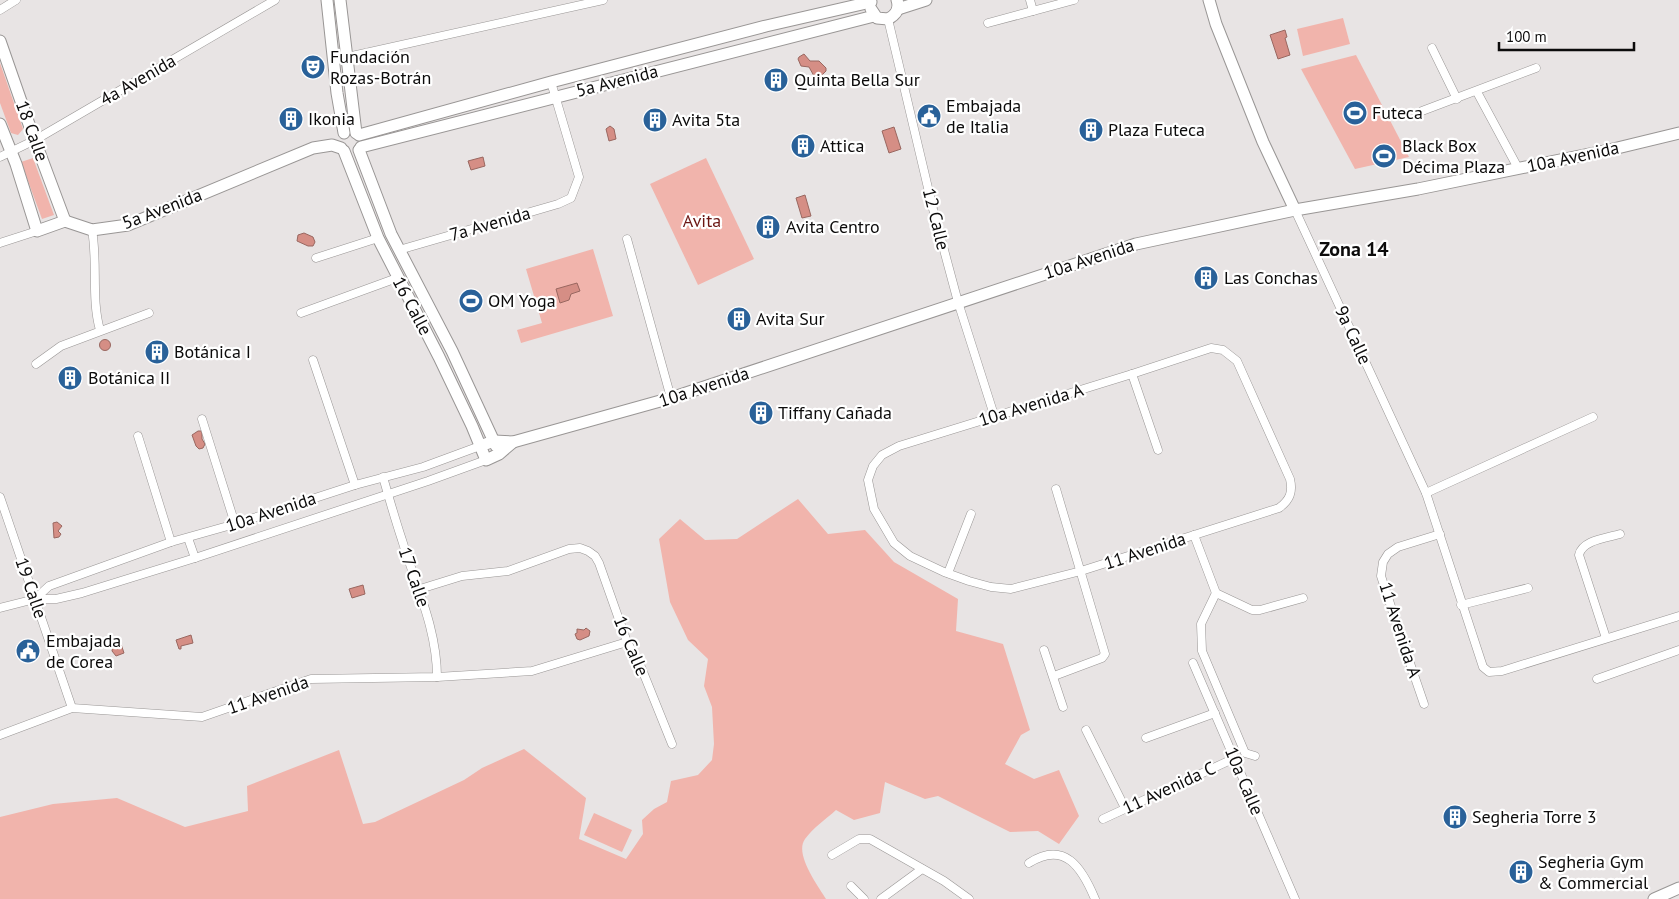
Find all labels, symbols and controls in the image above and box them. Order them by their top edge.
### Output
scale bar [1499,20,1634,52]
text: 100 m [1506,27,1547,46]
place label: Fundación Rozas-Botrán [330,45,431,89]
street label: 4a Avenida [96,49,180,110]
theatre icon: Fundación Rozas-Botrán [300,54,326,80]
street label: 5a Avenida [573,59,660,102]
building icon: Quinta Bella Sur [763,67,789,93]
place label: Quinta Bella Sur [794,68,920,91]
place label: Embajada de Italia [946,94,1021,138]
street label: 18 Calle [11,97,54,164]
sports icon: Futeca [1342,100,1368,126]
place label: Futeca [1372,101,1423,124]
public building icon: Embajada de Italia [916,103,942,129]
building icon: Ikonia [278,106,304,132]
place label: Ikonia [308,107,355,130]
building icon: Avita 5ta [642,107,668,133]
place label: Avita 5ta [672,108,740,131]
building icon: Plaza Futeca [1078,117,1104,143]
place label: Plaza Futeca [1108,118,1205,141]
building icon: Attica [790,133,816,159]
place label: Attica [820,134,864,157]
place label: Black Box Décima Plaza [1402,134,1505,178]
street label: 10a Avenida [1525,136,1621,177]
sports icon: Black Box Décima Plaza [1371,143,1397,169]
street label: 5a Avenida [119,183,205,234]
street label: 12 Calle [918,186,955,252]
street label: 7a Avenida [447,201,533,246]
park label: Avita [683,209,721,232]
building icon: Avita Centro [755,214,781,240]
place label: Avita Centro [786,215,880,238]
street label: 10a Avenida [1041,233,1137,284]
district label: Zona 14 [1319,236,1389,262]
building icon: Las Conchas [1193,265,1219,291]
place label: Las Conchas [1224,266,1318,289]
street label: 16 Calle [388,273,437,339]
sports icon: OM Yoga [458,288,484,314]
place label: OM Yoga [488,289,556,312]
street label: 9a Calle [1330,302,1377,368]
building icon: Avita Sur [726,306,752,332]
place label: Avita Sur [756,307,825,330]
building icon: Botánica I [144,339,170,365]
place label: Botánica I [174,340,251,363]
street label: 10a Avenida [656,361,752,412]
building icon: Botánica II [57,365,83,391]
place label: Botánica II [88,366,170,389]
street label: 10a Avenida A [976,378,1086,431]
building icon: Tiffany Cañada [748,400,774,426]
place label: Tiffany Cañada [778,401,892,424]
street label: 10a Avenida [223,486,319,537]
street label: 11 Avenida [1101,527,1189,575]
street label: 17 Calle [394,544,435,610]
street label: 19 Calle [10,554,53,621]
street label: 11 Avenida A [1374,579,1427,681]
street label: 16 Calle [609,612,654,679]
place label: Embajada de Corea [46,629,121,673]
public building icon: Embajada de Corea [15,638,41,664]
street label: 11 Avenida [224,670,312,719]
street label: 10a Calle [1220,743,1269,818]
street label: 11 Avenida C [1119,756,1219,819]
building icon: Segheria Torre 3 [1442,804,1468,830]
place label: Segheria Torre 3 [1472,805,1597,828]
place label: Segheria Gym & Commercial [1538,850,1649,894]
building icon: Segheria Gym & Commercial [1508,859,1534,885]

